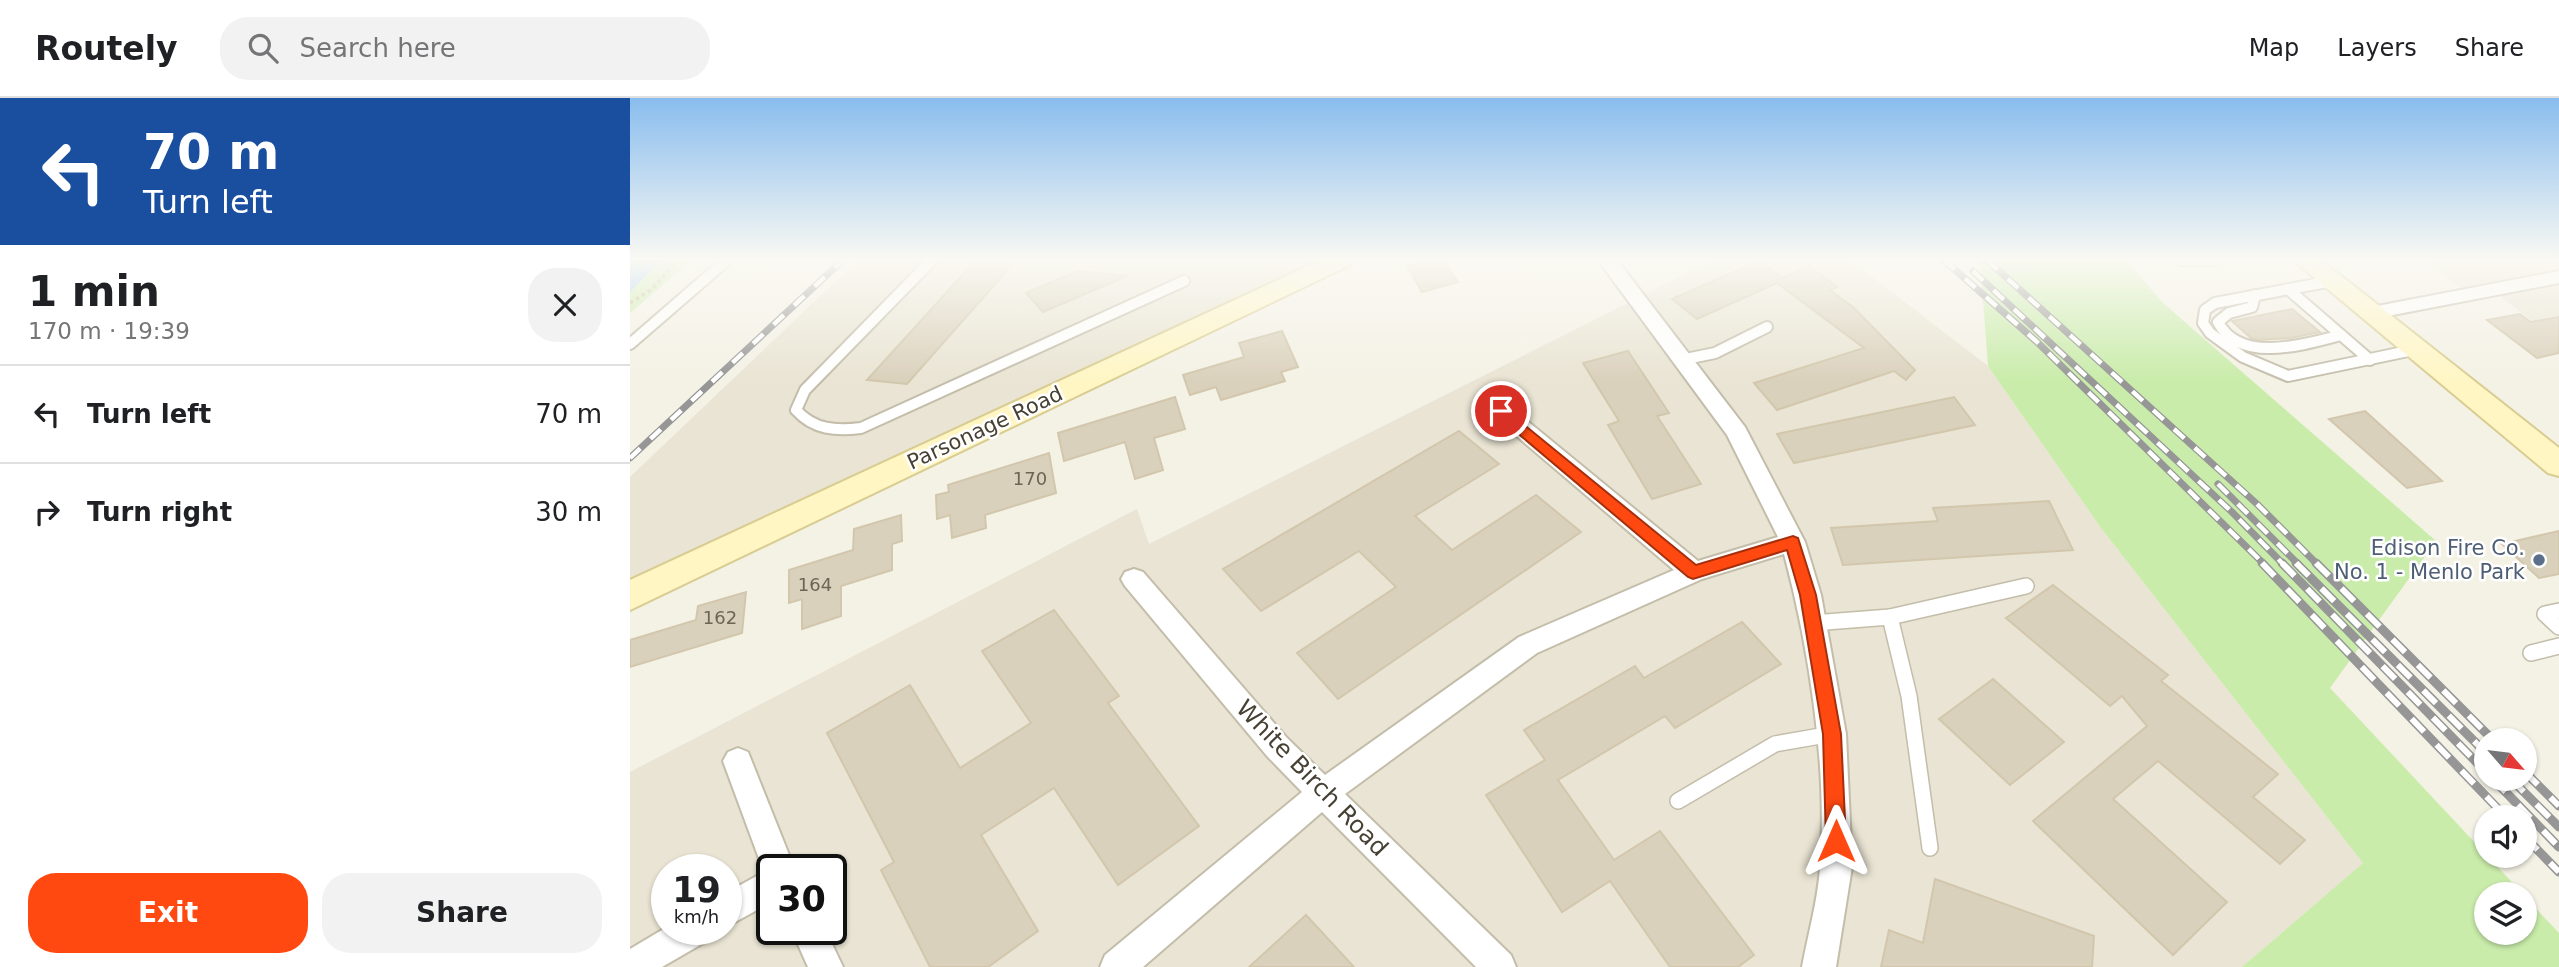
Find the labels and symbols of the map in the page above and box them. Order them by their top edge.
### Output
street label: Parsonage Road [903,381,1067,475]
pin [1471,381,1531,441]
house number: 170 [1013,468,1047,489]
place label: Edison Fire Co. No. 1 - Menlo Park [2334,536,2526,584]
marker: Edison Fire Co. No. 1 - Menlo Park [2531,552,2547,568]
house number: 164 [798,574,832,595]
house number: 162 [703,607,737,628]
street label: White Birch Road [1230,694,1394,862]
north arrow [2474,728,2538,791]
position arrow [1799,804,1873,878]
speed limit sign: 30 [756,854,847,945]

